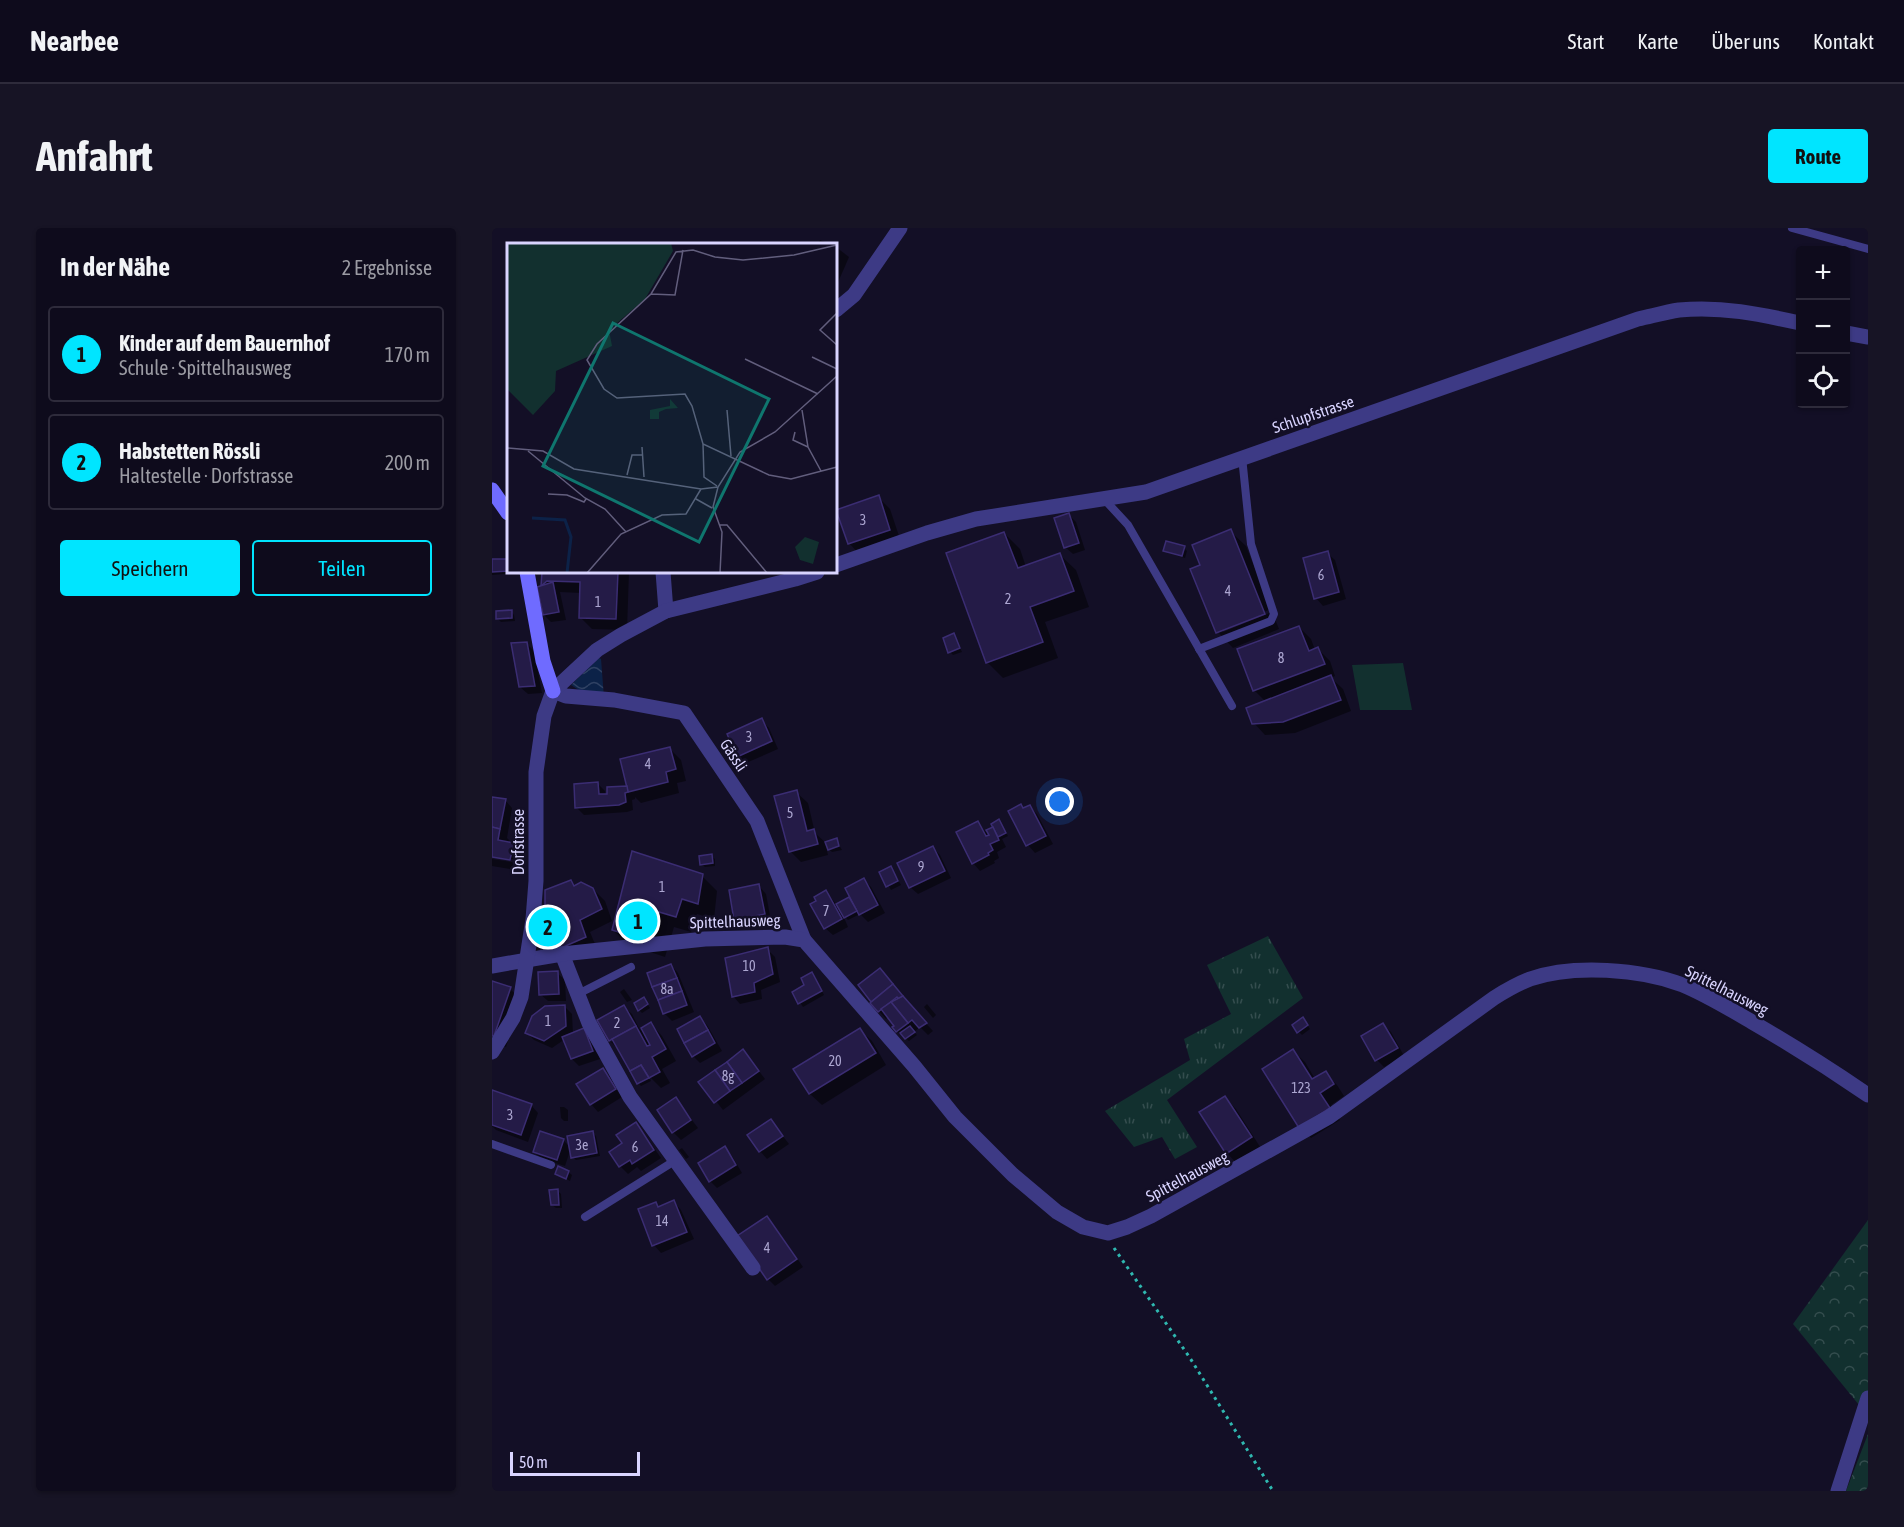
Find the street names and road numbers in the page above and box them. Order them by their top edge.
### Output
street label: Schlupfstrasse [1270,392,1356,437]
street label: Gässli [717,735,751,775]
street label: Dorfstrasse [509,809,527,875]
street label: Spittelhausweg [689,910,781,933]
street label: Spittelhausweg [1682,961,1772,1020]
street label: Spittelhausweg [1143,1147,1232,1206]

